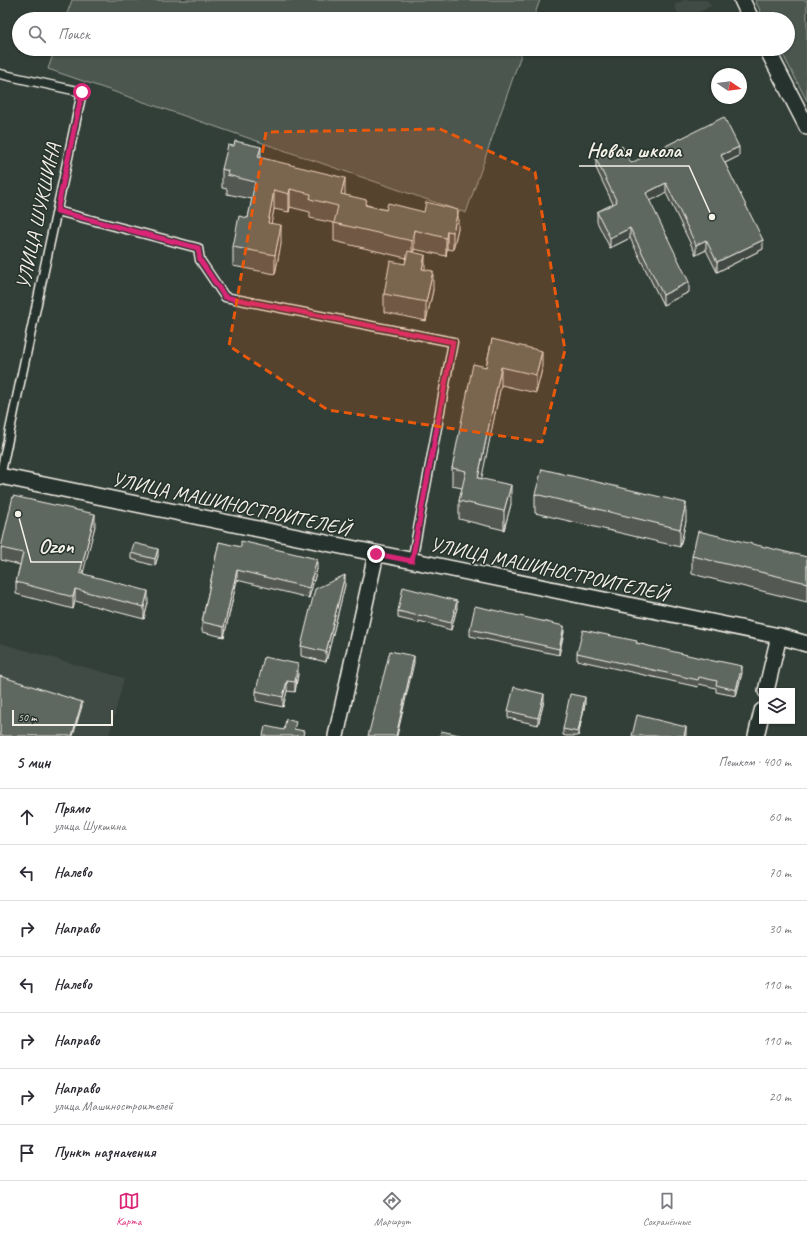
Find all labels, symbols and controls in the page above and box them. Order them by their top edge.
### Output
search box [12,12,795,56]
icon: search [26,23,48,45]
text: Поиск [58,25,90,44]
north arrow [711,68,747,104]
route start [73,83,91,101]
callout: Новая школа [579,133,689,166]
text: Новая школа [587,137,683,163]
street label: УЛИЦА ШУКШИНА [10,140,66,291]
street label: УЛИЦА МАШИНОСТРОИТЕЛЕЙ [110,467,356,542]
callout: Ozon [31,529,82,562]
street label: УЛИЦА МАШИНОСТРОИТЕЛЕЙ [428,532,674,607]
text: Ozon [38,533,74,559]
route end [367,545,385,563]
map controls [759,688,795,724]
button: layers [759,688,795,724]
scale bar [12,708,113,727]
text: 50 m [18,710,37,724]
text: 5 мин [16,752,50,773]
text: Пешком · 400 m [718,754,791,770]
text: Прямо [54,799,90,818]
icon: ahead [16,806,38,828]
text: 60 m [769,809,791,825]
text: улица Шукшина [54,818,126,834]
icon: left [16,862,38,884]
text: Налево [54,863,92,882]
text: 70 m [769,865,791,881]
icon: right [16,918,38,940]
text: Направо [54,919,100,938]
text: 30 m [769,921,791,937]
icon: left [16,974,38,996]
text: Налево [54,975,92,994]
text: 110 m [763,977,791,993]
icon: right [16,1030,38,1052]
text: Направо [54,1031,100,1050]
text: 110 m [763,1033,791,1049]
text: Направо [54,1079,100,1098]
icon: right [16,1086,38,1108]
text: 20 m [769,1089,791,1105]
text: улица Машиностроителей [54,1098,173,1114]
icon: arrive [16,1142,38,1164]
text: Пункт назначения [54,1143,156,1162]
tab: Карта [116,1190,141,1228]
tab: Маршрут [374,1190,410,1228]
tab: Сохранённые [643,1190,691,1228]

